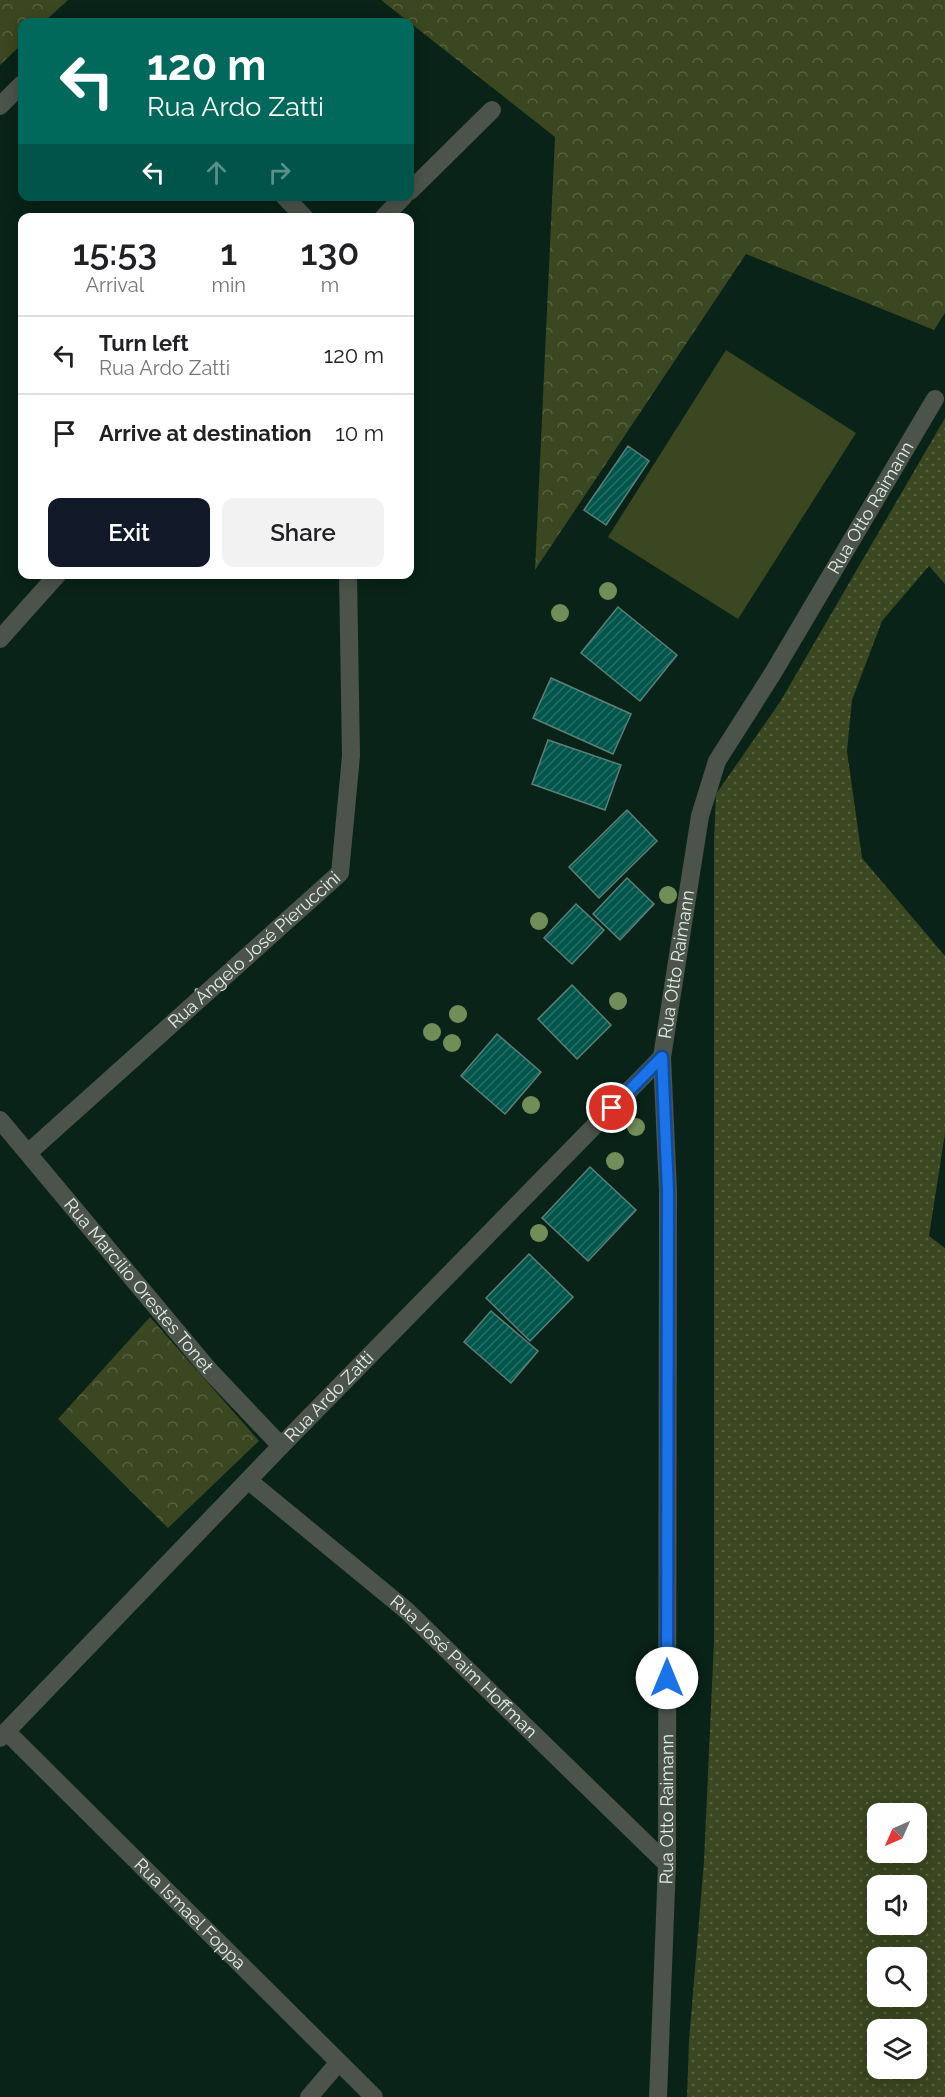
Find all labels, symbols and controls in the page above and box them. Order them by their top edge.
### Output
text: 120 m [147,41,266,90]
icon: left [48,42,126,120]
text: Rua Ardo Zatti [147,91,324,122]
icon: left [137,156,170,189]
icon: ahead [200,156,233,189]
icon: right [263,156,296,189]
text: 15:53 [73,231,157,273]
text: 1 [220,231,237,273]
text: 130 [301,231,359,273]
text: Arrival [85,273,144,297]
text: min [212,273,246,297]
text: m [321,273,339,297]
text: Turn left [99,330,189,356]
icon: left [48,339,81,372]
text: 120 m [324,342,384,368]
text: Rua Ardo Zatti [99,356,230,380]
icon: arrive [48,417,81,450]
text: Arrive at destination [99,420,312,446]
text: 10 m [335,420,384,446]
street label: Rua Otto Raimann [823,438,917,578]
button: Exit [48,498,210,567]
button: Share [222,498,384,567]
street label: Rua Ângelo José Pieruccini [163,867,344,1032]
street label: Rua Otto Raimann [654,889,698,1040]
pin [586,1082,637,1133]
icon: arrive [595,1091,628,1124]
street label: Rua Marcílio Orestes Tonet [60,1194,218,1377]
street label: Rua Ardo Zatti [280,1347,378,1446]
street label: Rua José Paim Hoffman [386,1590,542,1742]
position arrow [635,1646,699,1710]
street label: Rua Otto Raimann [655,1734,677,1885]
north arrow [867,1803,927,1863]
map controls [867,1803,927,2079]
street label: Rua Ismael Foppa [130,1854,250,1973]
button: sound [867,1875,927,1935]
button: search [867,1947,927,2007]
button: layers [867,2019,927,2079]

